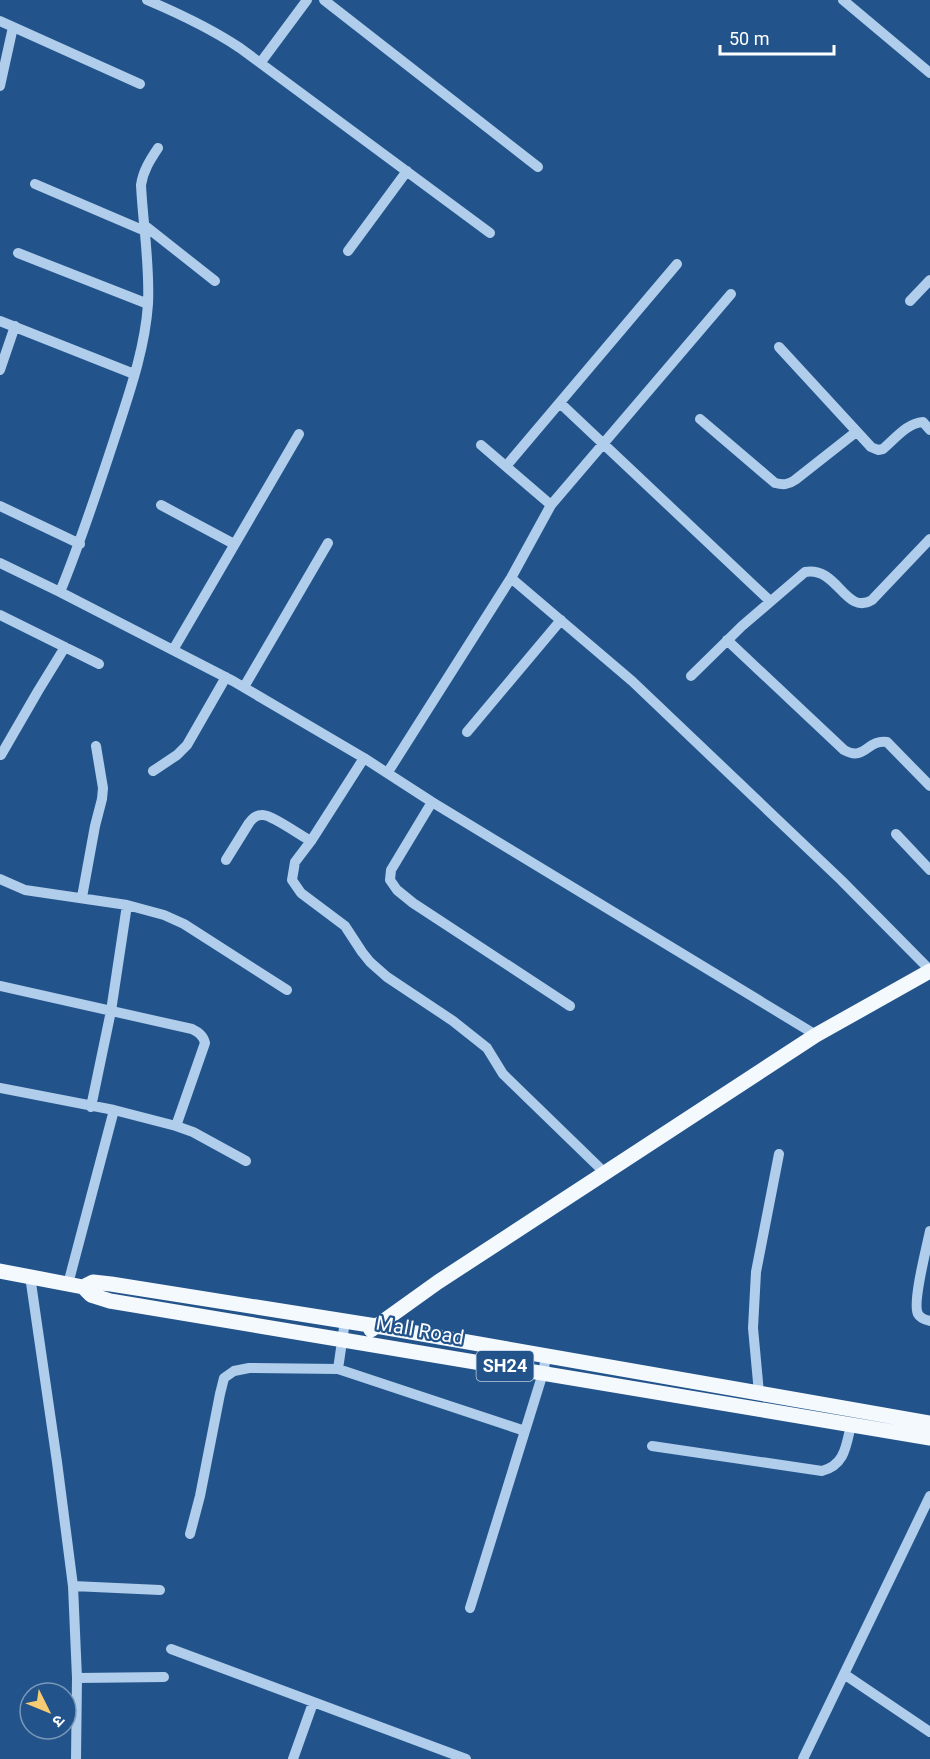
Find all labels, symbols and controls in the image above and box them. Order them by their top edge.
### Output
scale bar [720,18,834,56]
text: 50 m [729,28,769,49]
street label: Mall Road [374,1310,466,1350]
road number: SH24 [476,1351,534,1381]
north arrow [18,1681,78,1741]
text: उ [48,1711,69,1731]

